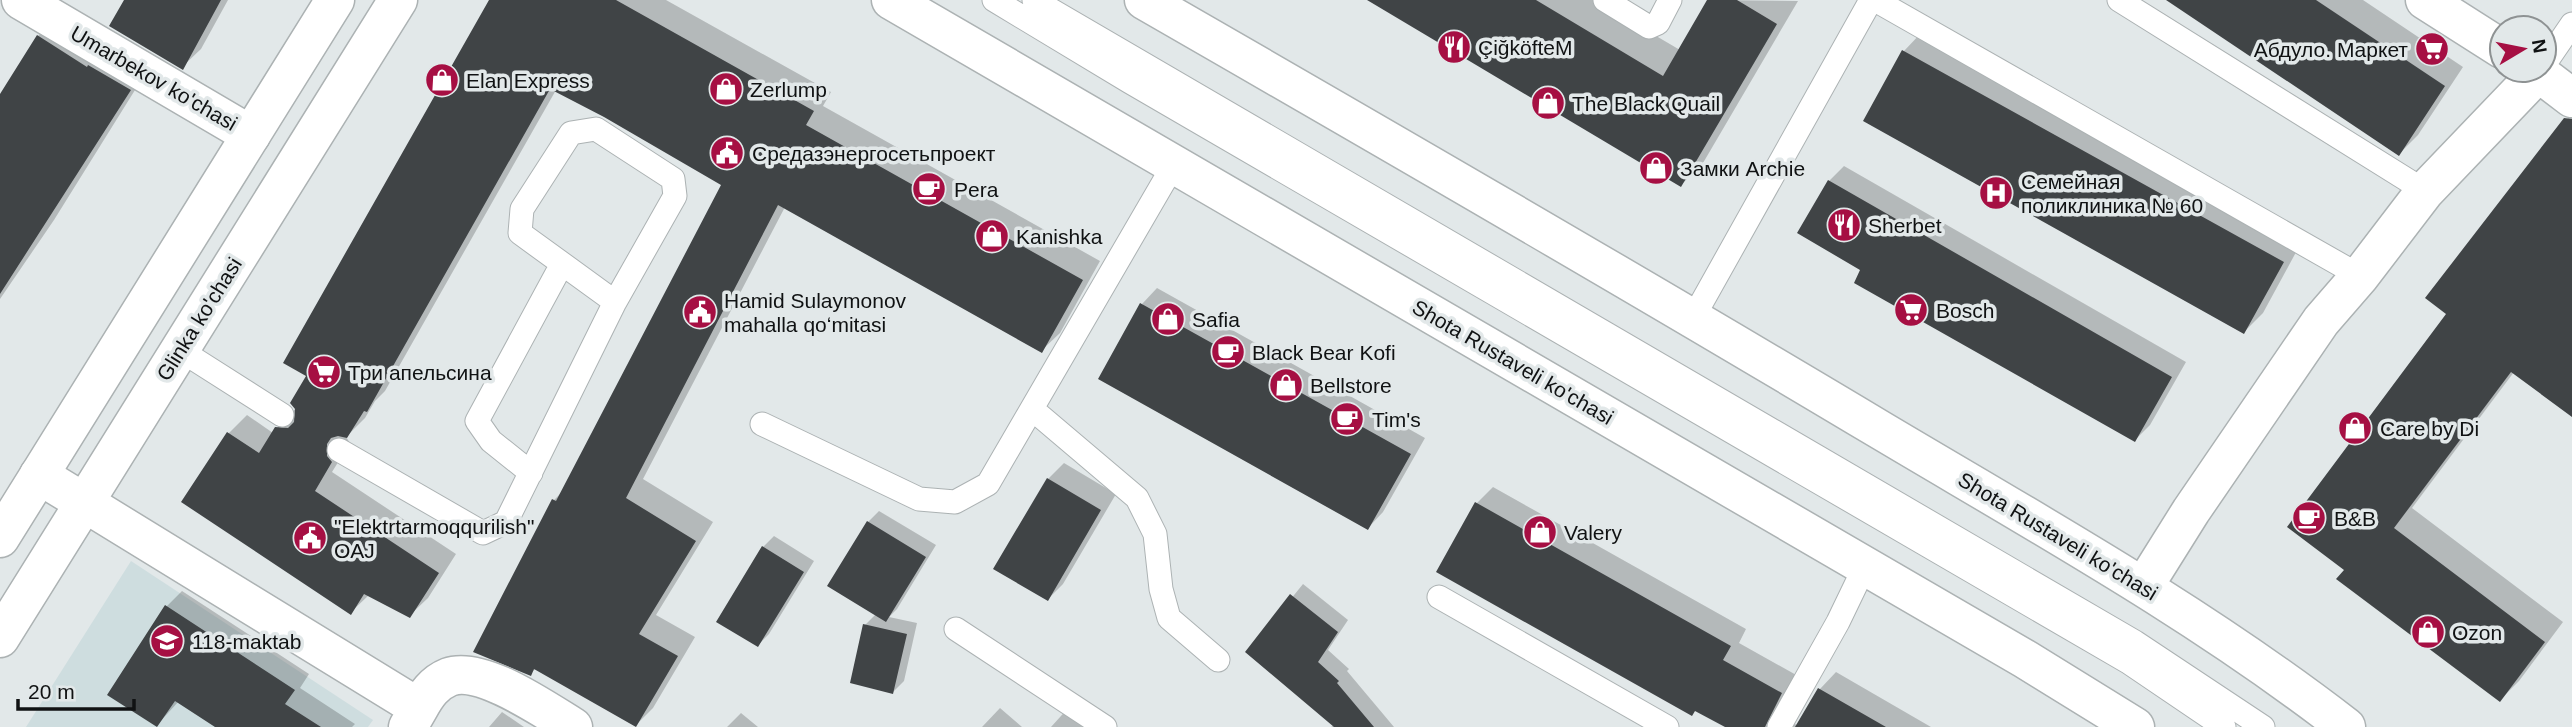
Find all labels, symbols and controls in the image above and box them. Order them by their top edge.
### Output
north arrow [2488,14,2558,84]
street label: Umarbekov ko'chasi [67,21,241,135]
restaurant icon: ÇiğköfteM [1435,28,1473,66]
supermarket icon: Абдуло. Маркет [2413,30,2451,68]
place label: ÇiğköfteM [1478,36,1573,59]
place label: Абдуло. Маркет [2254,38,2408,61]
text: N [2528,38,2551,55]
shop icon: Elan Express [423,61,461,99]
place label: Elan Express [466,69,590,92]
shop icon: Zerlump [707,70,745,108]
place label: Zerlump [750,78,827,101]
shop icon: The Black Quail [1529,84,1567,122]
place label: The Black Quail [1572,92,1720,115]
public building icon: Средазэнергосетьпроект [708,134,746,172]
place label: Средазэнергосетьпроект [752,142,996,165]
shop icon: Замки Archie [1637,149,1675,187]
place label: Замки Archie [1680,157,1805,180]
cafe icon: Pera [910,170,948,208]
place label: Семейная поликлиника № 60 [2021,170,2203,217]
hospital icon: Семейная поликлиника № 60 [1977,174,2015,212]
place label: Pera [954,178,999,201]
restaurant icon: Sherbet [1825,206,1863,244]
place label: Sherbet [1868,214,1942,237]
shop icon: Kanishka [973,217,1011,255]
place label: Kanishka [1016,225,1103,248]
street label: Glinka ko'chasi [152,253,246,385]
place label: Hamid Sulaymonov mahalla qoʻmitasi [724,289,907,336]
supermarket icon: Bosch [1892,291,1930,329]
public building icon: Hamid Sulaymonov mahalla qoʻmitasi [681,293,719,331]
street label: Shota Rustaveli ko'chasi [1408,295,1618,429]
place label: Bosch [1936,299,1994,322]
shop icon: Safia [1149,300,1187,338]
place label: Safia [1192,308,1240,331]
cafe icon: Black Bear Kofi [1209,333,1247,371]
place label: Black Bear Kofi [1252,341,1396,364]
supermarket icon: Три апельсина [305,353,343,391]
place label: Три апельсина [348,361,492,384]
shop icon: Bellstore [1267,366,1305,404]
place label: Bellstore [1310,374,1392,397]
cafe icon: Tim's [1328,400,1366,438]
place label: Tim's [1372,408,1421,431]
shop icon: Care by Di [2336,409,2374,447]
place label: Care by Di [2380,417,2479,440]
street label: Shota Rustaveli ko'chasi [1954,467,2162,605]
cafe icon: B&B [2290,499,2328,537]
place label: B&B [2334,507,2376,530]
shop icon: Valery [1521,513,1559,551]
place label: "Elektrtarmoqqurilish" OAJ [334,515,534,562]
public building icon: "Elektrtarmoqqurilish" OAJ [291,519,329,557]
place label: Valery [1564,521,1622,544]
shop icon: Ozon [2409,613,2447,651]
place label: Ozon [2452,621,2502,644]
school or university icon: 118-maktab [148,622,186,660]
place label: 118-maktab [192,630,301,653]
scale bar [18,668,133,712]
text: 20 m [28,680,75,703]

